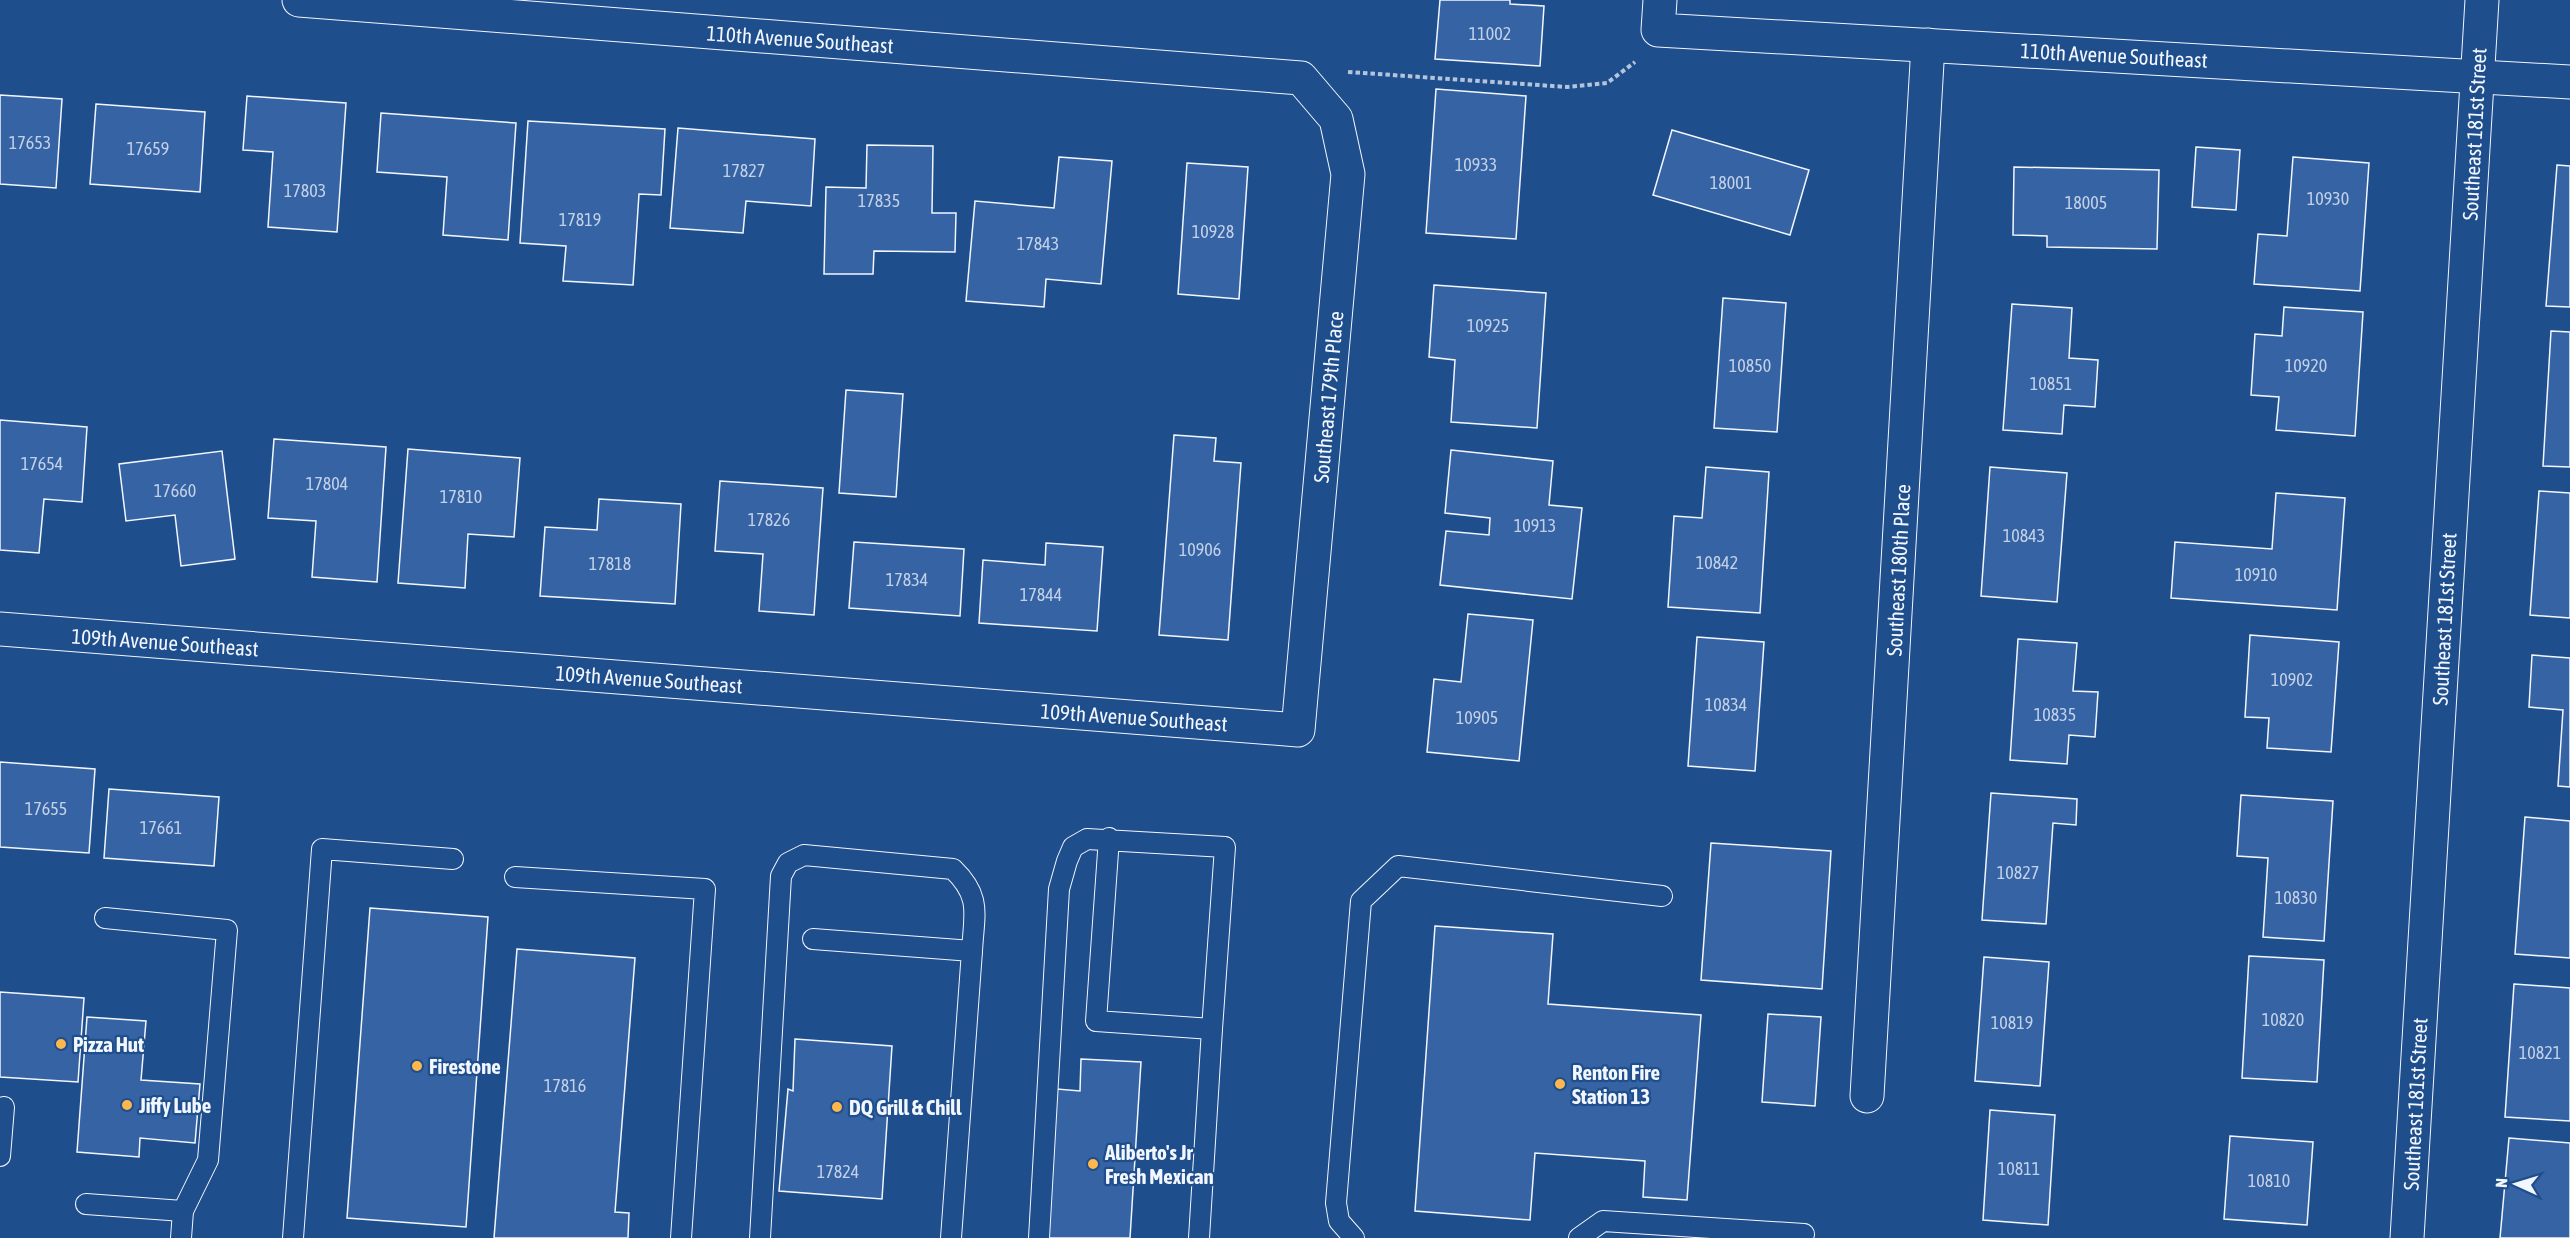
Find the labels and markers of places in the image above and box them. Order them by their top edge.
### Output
place label: Pizza Hut [73,1032,144,1056]
marker: Pizza Hut [54,1037,68,1051]
place label: Firestone [429,1054,501,1078]
marker: Firestone [410,1059,424,1073]
place label: Renton Fire Station 13 [1572,1060,1660,1108]
marker: Renton Fire Station 13 [1553,1077,1567,1091]
place label: Jiffy Lube [138,1093,211,1117]
place label: DQ Grill & Chill [849,1095,962,1119]
marker: Jiffy Lube [120,1098,134,1112]
marker: DQ Grill & Chill [830,1100,844,1114]
place label: Aliberto's Jr Fresh Mexican [1104,1140,1214,1188]
marker: Aliberto's Jr Fresh Mexican [1086,1157,1100,1171]

